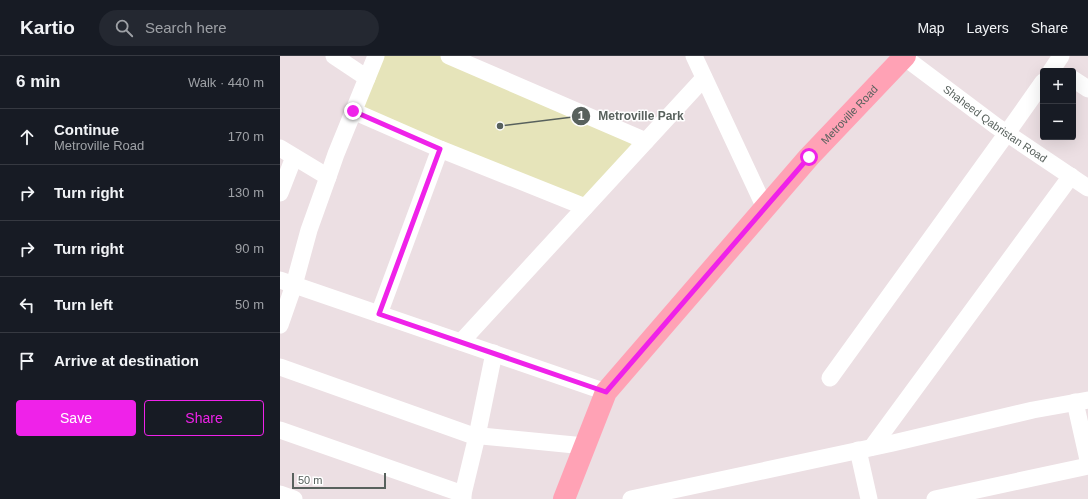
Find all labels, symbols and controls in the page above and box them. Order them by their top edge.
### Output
search box [99,10,379,46]
text: Kartio [20,17,75,38]
icon: search [113,17,135,39]
text: Search here [145,19,227,36]
text: Map [917,20,945,36]
text: Layers [967,20,1009,36]
text: Share [1031,20,1068,36]
map controls [1040,68,1076,140]
button: + [1040,68,1076,104]
text: 6 min [16,72,60,91]
text: Walk · 440 m [188,75,264,90]
street label: Metroville Road [819,83,880,146]
street label: Shaheed Qabristan Road [941,83,1049,165]
route end [344,102,362,120]
callout: Metroville Park [571,104,692,128]
button: − [1040,104,1076,140]
text: 1 [578,109,585,123]
text: Metroville Park [598,109,684,123]
text: Continue [54,121,119,138]
icon: ahead [16,126,38,148]
text: 170 m [228,129,264,144]
text: Metroville Road [54,138,144,153]
route start [800,148,818,166]
icon: right [16,182,38,204]
text: Turn right [54,184,124,201]
text: 130 m [228,185,264,200]
icon: right [16,238,38,260]
text: Turn right [54,240,124,257]
text: 90 m [235,241,264,256]
icon: left [16,294,38,316]
text: Turn left [54,296,113,313]
text: 50 m [235,297,264,312]
icon: arrive [16,350,38,372]
text: Arrive at destination [54,352,199,369]
button: Save [16,400,136,436]
button: Share [144,400,264,436]
scale bar [292,471,386,490]
text: 50 m [298,474,322,486]

